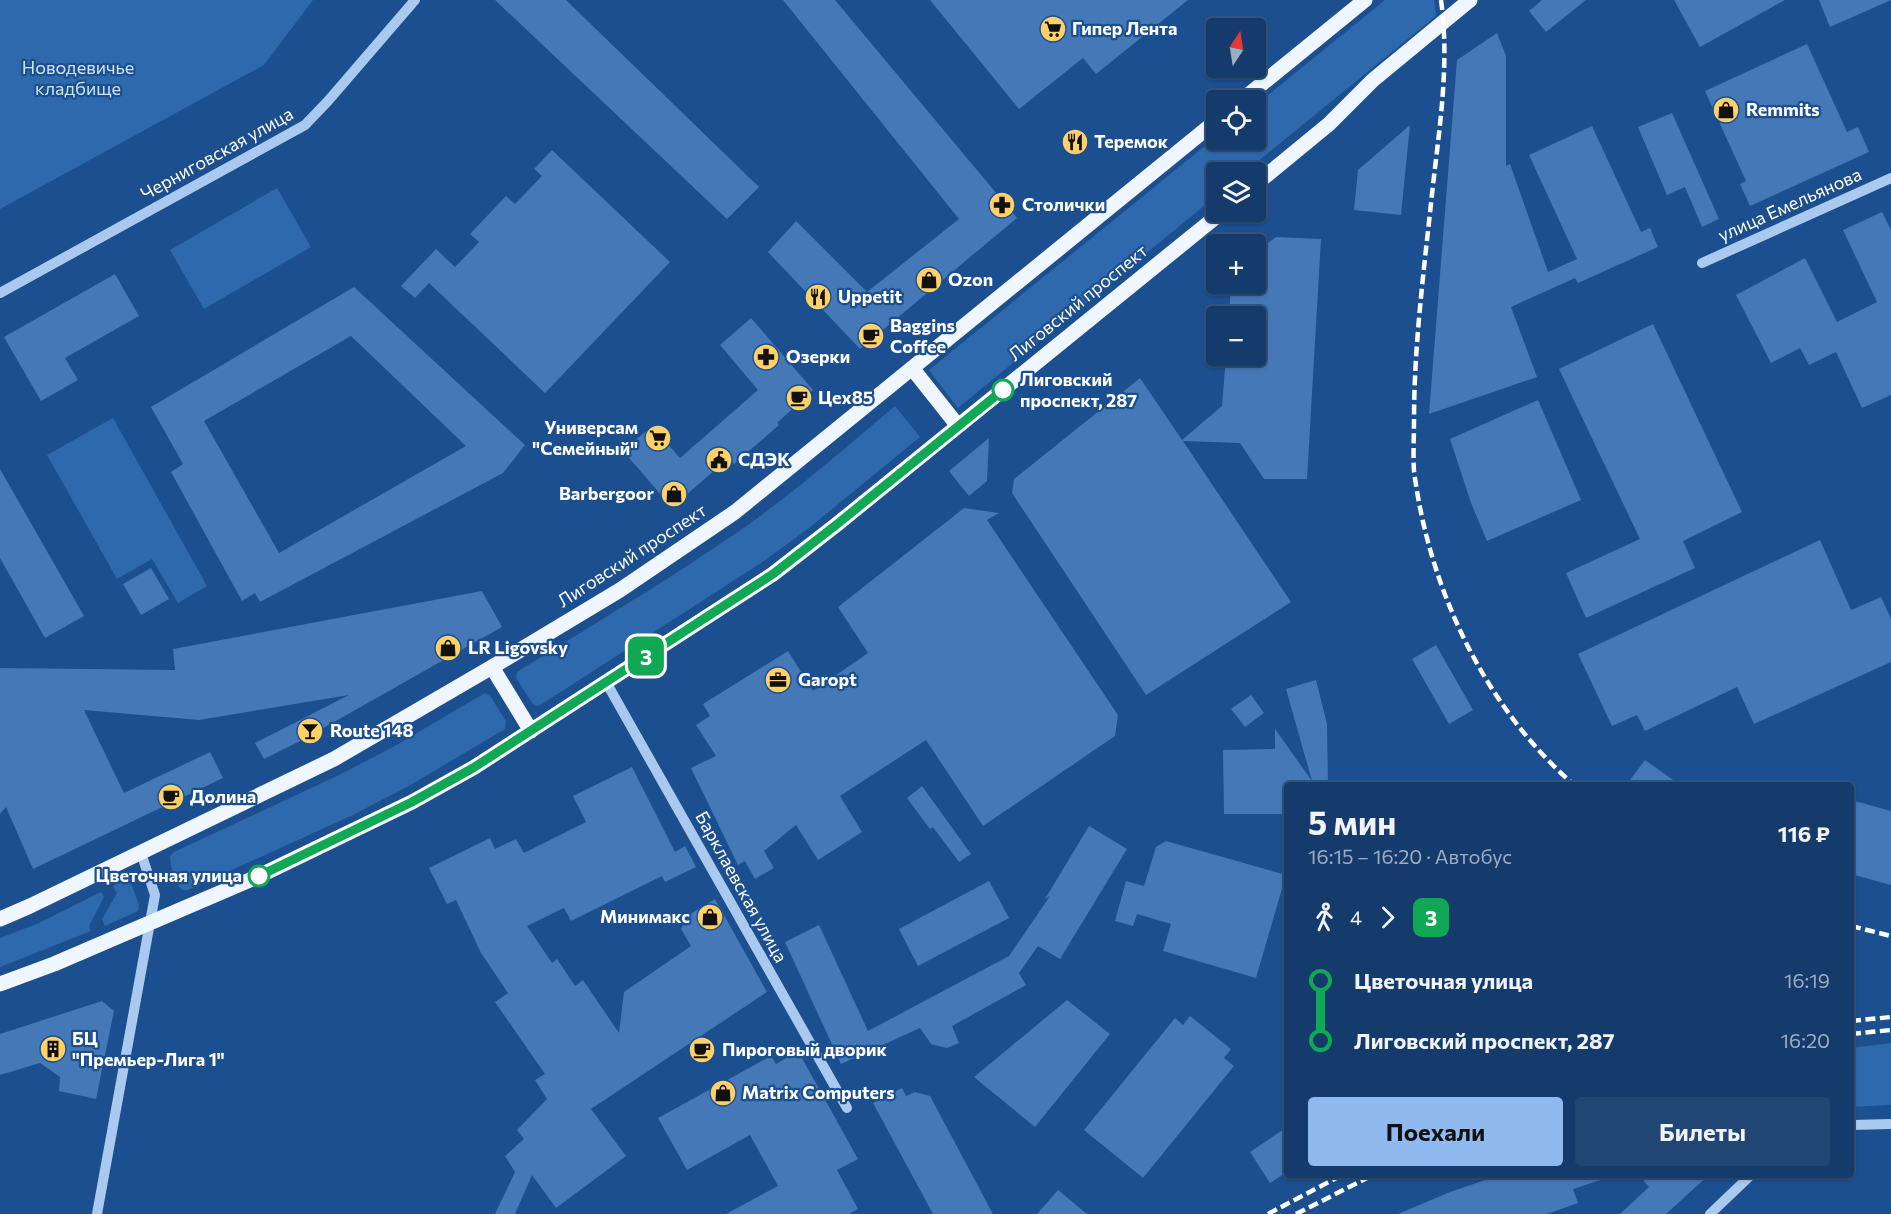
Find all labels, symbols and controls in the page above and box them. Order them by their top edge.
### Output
supermarket icon: Гипер Лента [1038,14,1068,44]
place label: Гипер Лента [1072,17,1177,39]
north arrow [1206,18,1266,78]
map controls [1206,18,1266,366]
park label: Новодевичье кладбище [22,56,134,99]
button: locate [1206,90,1266,150]
shop icon: Remmits [1711,95,1741,125]
place label: Remmits [1746,98,1820,120]
street label: Черниговская улица [136,102,297,204]
restaurant icon: Теремок [1060,127,1090,157]
place label: Теремок [1094,130,1169,152]
button: layers [1206,162,1266,222]
street label: улица Емельянова [1714,163,1865,246]
pharmacy icon: Столички [987,190,1017,220]
place label: Столички [1022,193,1105,215]
button: + [1206,234,1266,294]
street label: Лиговский проспект [1003,239,1152,365]
shop icon: Ozon [914,265,944,295]
place label: Ozon [948,268,993,290]
restaurant icon: Uppetit [803,282,833,312]
place label: Uppetit [838,285,902,307]
button: − [1206,306,1266,366]
place label: Baggins Coffee [890,314,955,357]
cafe icon: Baggins Coffee [856,321,886,351]
pharmacy icon: Озерки [751,342,781,372]
place label: Озерки [786,345,850,367]
place label: Лиговский проспект, 287 [1020,368,1137,411]
marker: Лиговский проспект, 287 [992,379,1014,401]
cafe icon: Цех85 [784,383,814,413]
place label: Цех85 [818,386,873,408]
place label: Универсам "Семейный" [532,416,638,459]
supermarket icon: Универсам "Семейный" [643,423,673,453]
public building icon: СДЭК [704,445,734,475]
place label: СДЭК [738,448,790,470]
shop icon: Barbergoor [659,479,689,509]
place label: Barbergoor [559,482,655,504]
street label: Лиговский проспект [553,499,710,611]
shop icon: LR Ligovsky [433,633,463,663]
place label: LR Ligovsky [468,636,568,658]
line badge: 3 [626,636,666,676]
text: 3 [640,644,652,669]
office icon: Garopt [763,665,793,695]
place label: Garopt [798,668,857,690]
bar icon: Route 148 [295,716,325,746]
place label: Route 148 [330,719,414,741]
cafe icon: Долина [156,782,186,812]
place label: Долина [190,785,256,807]
text: 5 мин [1308,801,1396,842]
street label: Барклаевская улица [691,807,793,966]
text: 116 ₽ [1778,820,1830,847]
text: 16:15 – 16:20 · Автобус [1308,844,1512,868]
place label: Цветочная улица [96,864,242,886]
marker: Цветочная улица [248,865,270,887]
icon: walk [1308,901,1341,934]
icon: forward [1371,901,1404,934]
shop icon: Минимакс [695,902,725,932]
place label: Минимакс [600,905,690,927]
text: 4 [1350,905,1362,929]
text: 3 [1425,905,1437,930]
text: Цветочная улица [1354,967,1533,994]
text: 16:19 [1784,968,1830,992]
place label: БЦ "Премьер-Лига 1" [72,1027,225,1070]
text: Лиговский проспект, 287 [1354,1027,1614,1054]
text: 16:20 [1781,1028,1830,1052]
building icon: БЦ "Премьер-Лига 1" [38,1034,68,1064]
cafe icon: Пироговый дворик [687,1035,717,1065]
place label: Пироговый дворик [722,1038,888,1060]
shop icon: Matrix Computers [708,1078,738,1108]
place label: Matrix Computers [742,1081,895,1103]
button: Поехали [1308,1097,1563,1166]
button: Билеты [1575,1097,1830,1166]

